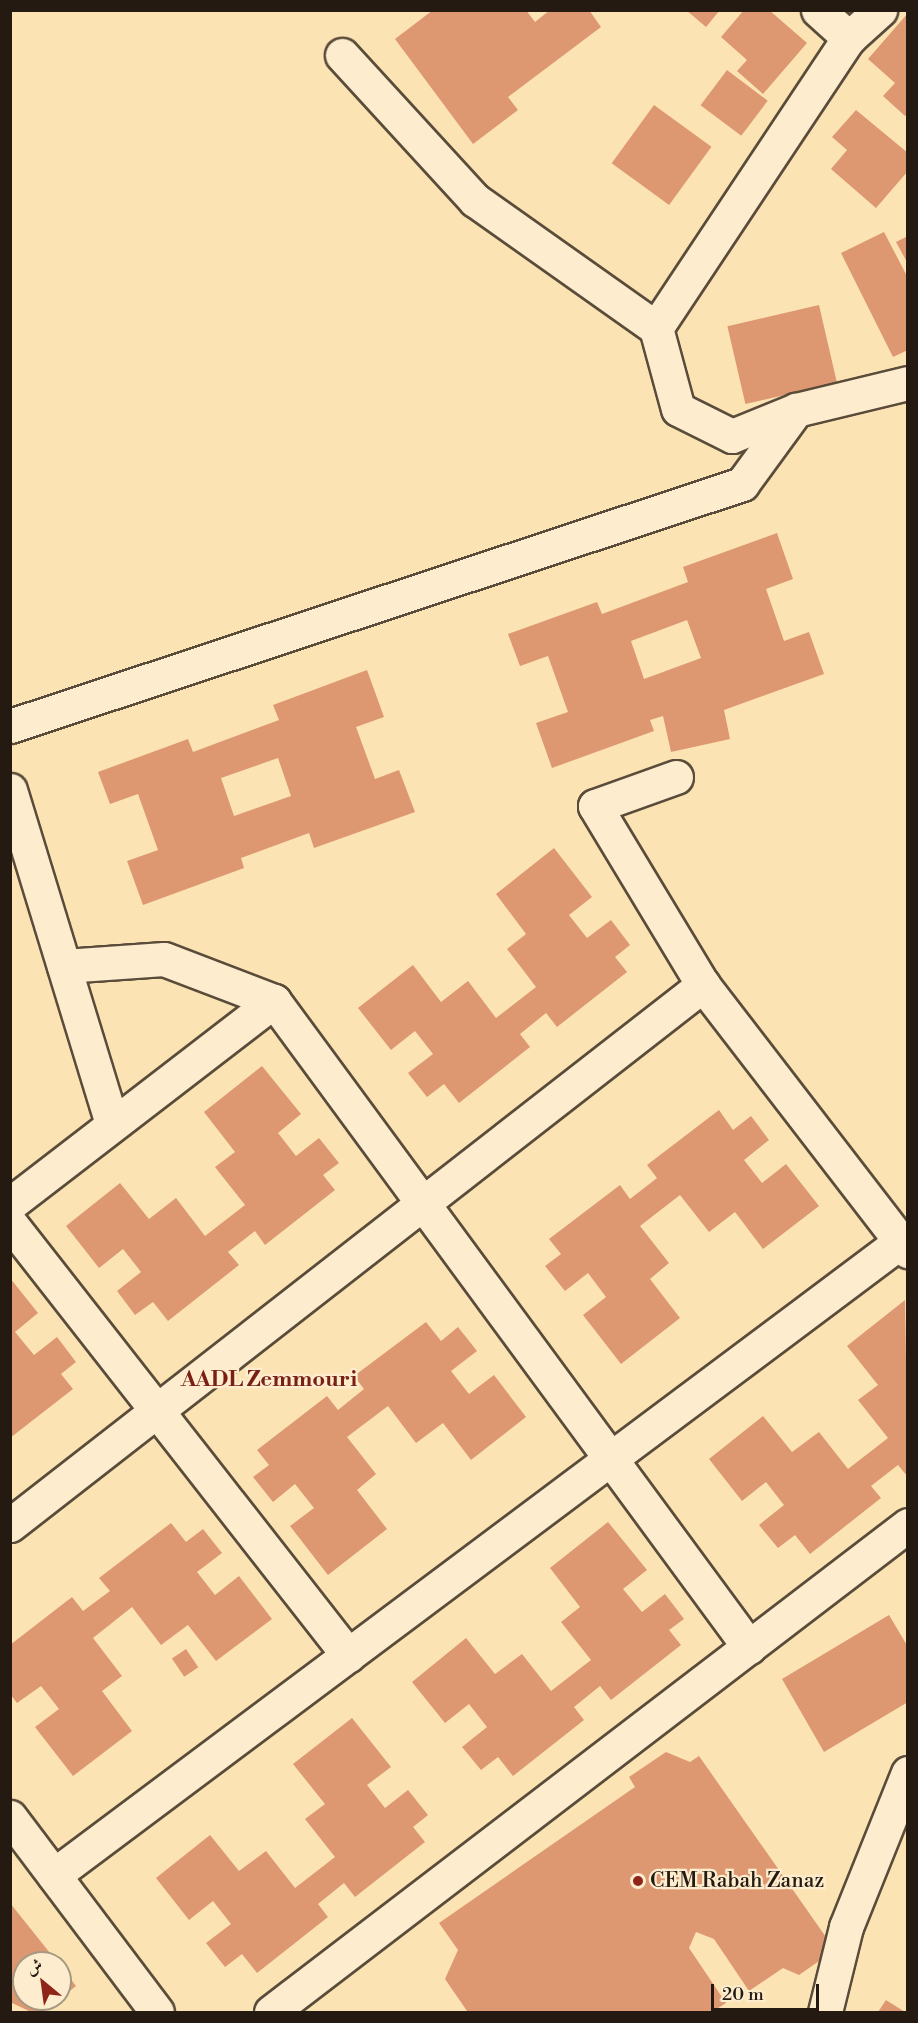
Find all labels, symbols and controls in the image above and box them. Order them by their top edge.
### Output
district label: AADL Zemmouri [181,1367,357,1393]
place label: CEM Rabah Zanaz [650,1868,824,1894]
marker: CEM Rabah Zanaz [631,1874,645,1888]
north arrow [12,1951,72,2011]
text: ش [22,1954,46,1980]
scale bar [714,1972,822,2010]
text: 20 m [722,1983,764,2006]

